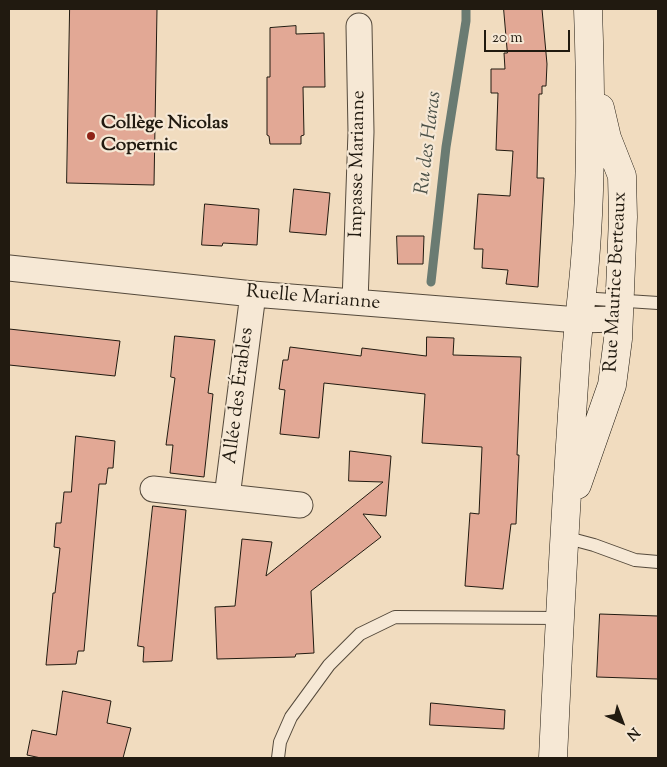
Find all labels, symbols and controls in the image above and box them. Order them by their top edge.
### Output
scale bar [487,20,573,52]
text: 20 m [492,28,523,49]
street label: Impasse Marianne [346,90,372,238]
water label: Ru des Haras [412,90,448,196]
place label: Collège Nicolas Copernic [101,114,228,158]
marker: Collège Nicolas Copernic [85,130,97,142]
street label: Rue Maurice Berteaux [601,191,633,373]
street label: Ruelle Marianne [245,282,381,316]
street label: Allée des Érables [220,326,260,466]
north arrow [597,697,647,747]
text: N [621,722,643,744]

